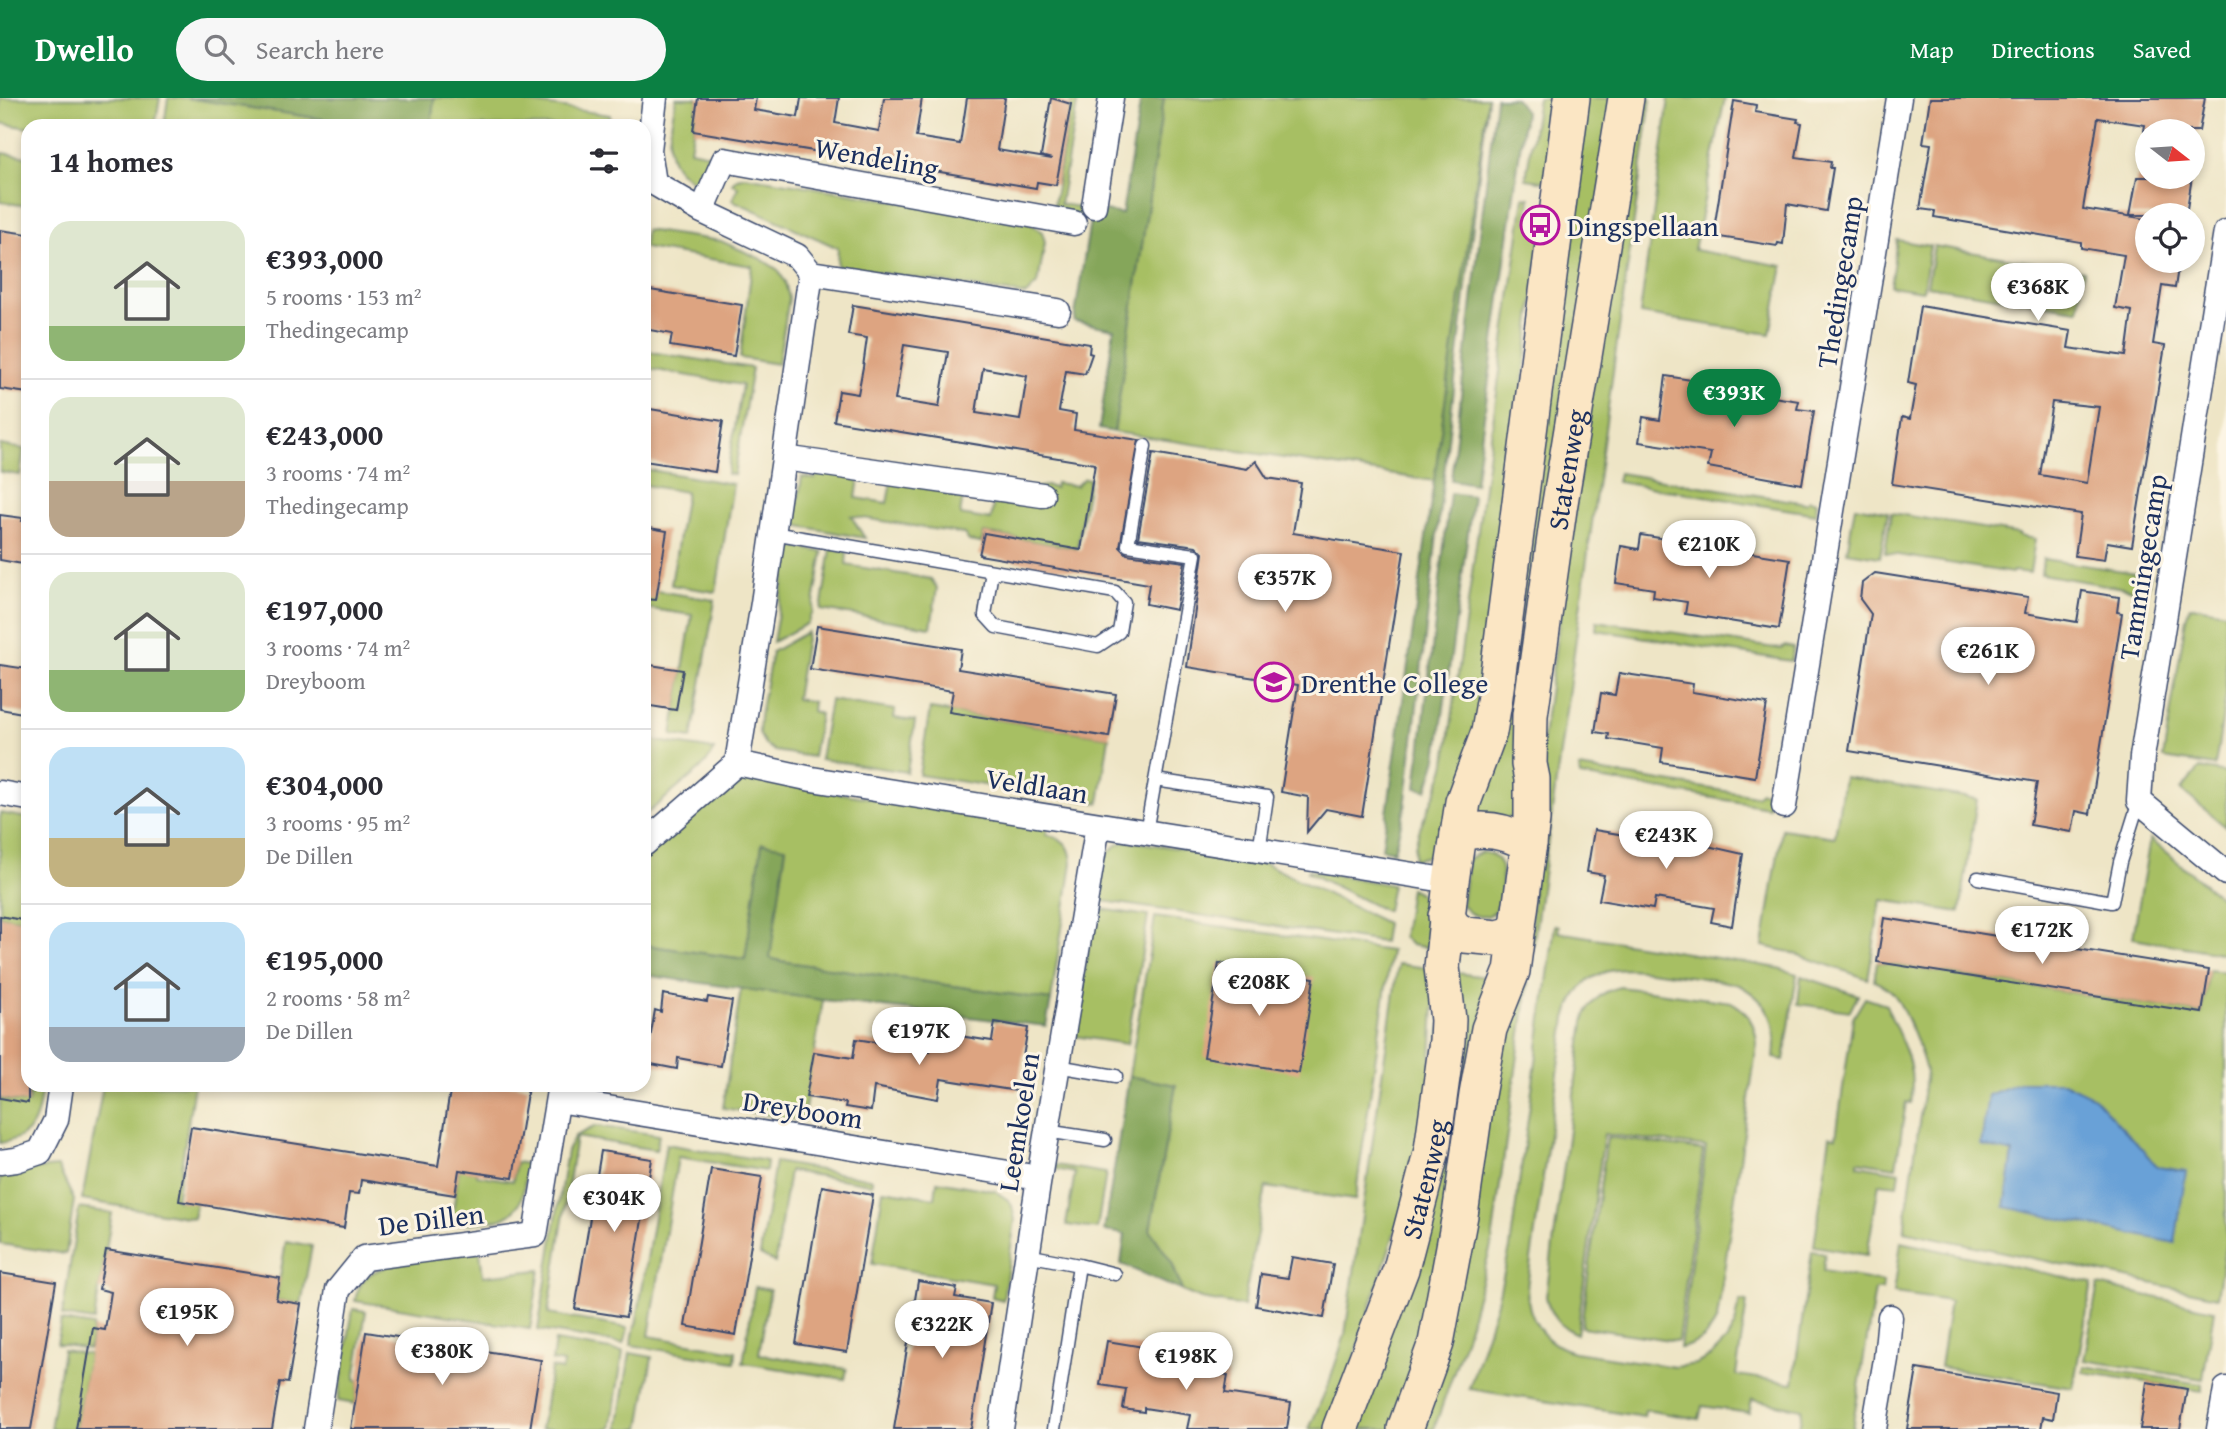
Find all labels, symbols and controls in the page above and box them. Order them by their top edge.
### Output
search box [176,18,666,81]
text: Dwello [35,25,134,73]
icon: search [200,30,238,68]
text: Search here [256,30,384,69]
text: Map [1910,32,1954,67]
text: Directions [1992,32,2095,67]
text: Saved [2133,32,2191,67]
north arrow [2135,119,2205,189]
map controls [2135,119,2205,273]
street label: Wendeling [812,126,942,188]
text: 14 homes [49,139,174,183]
icon: filters [585,142,623,180]
street label: Thedingecamp [1805,193,1873,371]
button: locate [2135,203,2205,273]
bus stop icon: Dingspellaan [1519,204,1561,246]
place label: Dingspellaan [1567,205,1719,246]
text: €393,000 [266,236,383,280]
icon: home [105,249,189,333]
pin: €368K [1989,264,2087,323]
text: €368K [2007,269,2069,302]
text: 5 rooms · 153 m² [266,280,421,313]
text: Thedingecamp [266,313,409,346]
pin: €393K [1685,370,1783,429]
text: €393K [1703,375,1765,408]
street label: Statenweg [1536,406,1595,533]
text: €243,000 [266,412,383,456]
icon: home [105,425,189,509]
text: 3 rooms · 74 m² [266,456,410,489]
street label: Tammingecamp [2107,471,2177,663]
text: Thedingecamp [266,489,409,522]
pin: €210K [1660,520,1758,580]
text: €210K [1678,526,1740,559]
pin: €357K [1236,554,1334,614]
text: €357K [1254,560,1316,593]
text: €197,000 [266,587,383,631]
icon: home [105,600,189,684]
pin: €261K [1939,628,2037,687]
text: 3 rooms · 74 m² [266,631,410,664]
text: €261K [1957,633,2019,666]
school or university icon: Drenthe College [1253,661,1295,703]
place label: Drenthe College [1301,662,1488,703]
text: Dreyboom [266,664,366,697]
street label: Veldlaan [983,757,1091,813]
text: €304,000 [266,762,383,806]
icon: home [105,775,189,859]
text: 3 rooms · 95 m² [266,806,410,839]
pin: €243K [1617,812,1715,871]
text: €243K [1635,817,1697,850]
text: De Dillen [266,839,353,872]
pin: €172K [1993,906,2091,966]
text: €172K [2011,912,2073,945]
text: €195,000 [266,937,383,981]
icon: home [105,950,189,1034]
pin: €208K [1210,958,1308,1018]
text: €208K [1228,964,1290,997]
text: 2 rooms · 58 m² [266,981,410,1014]
pin: €197K [870,1007,968,1067]
text: €197K [888,1013,950,1046]
text: De Dillen [266,1014,353,1047]
street label: Leemkoelen [987,1049,1049,1195]
street label: Dreyboom [740,1079,866,1139]
street label: Statenweg [1389,1117,1457,1243]
pin: €304K [565,1174,663,1234]
text: €304K [583,1180,645,1213]
street label: De Dillen [376,1192,486,1246]
pin: €195K [138,1288,236,1348]
text: €195K [156,1294,218,1327]
pin: €322K [893,1300,991,1360]
text: €322K [911,1306,973,1339]
pin: €380K [393,1328,491,1387]
pin: €198K [1137,1332,1235,1392]
text: €380K [411,1333,473,1366]
text: €198K [1155,1338,1217,1371]

